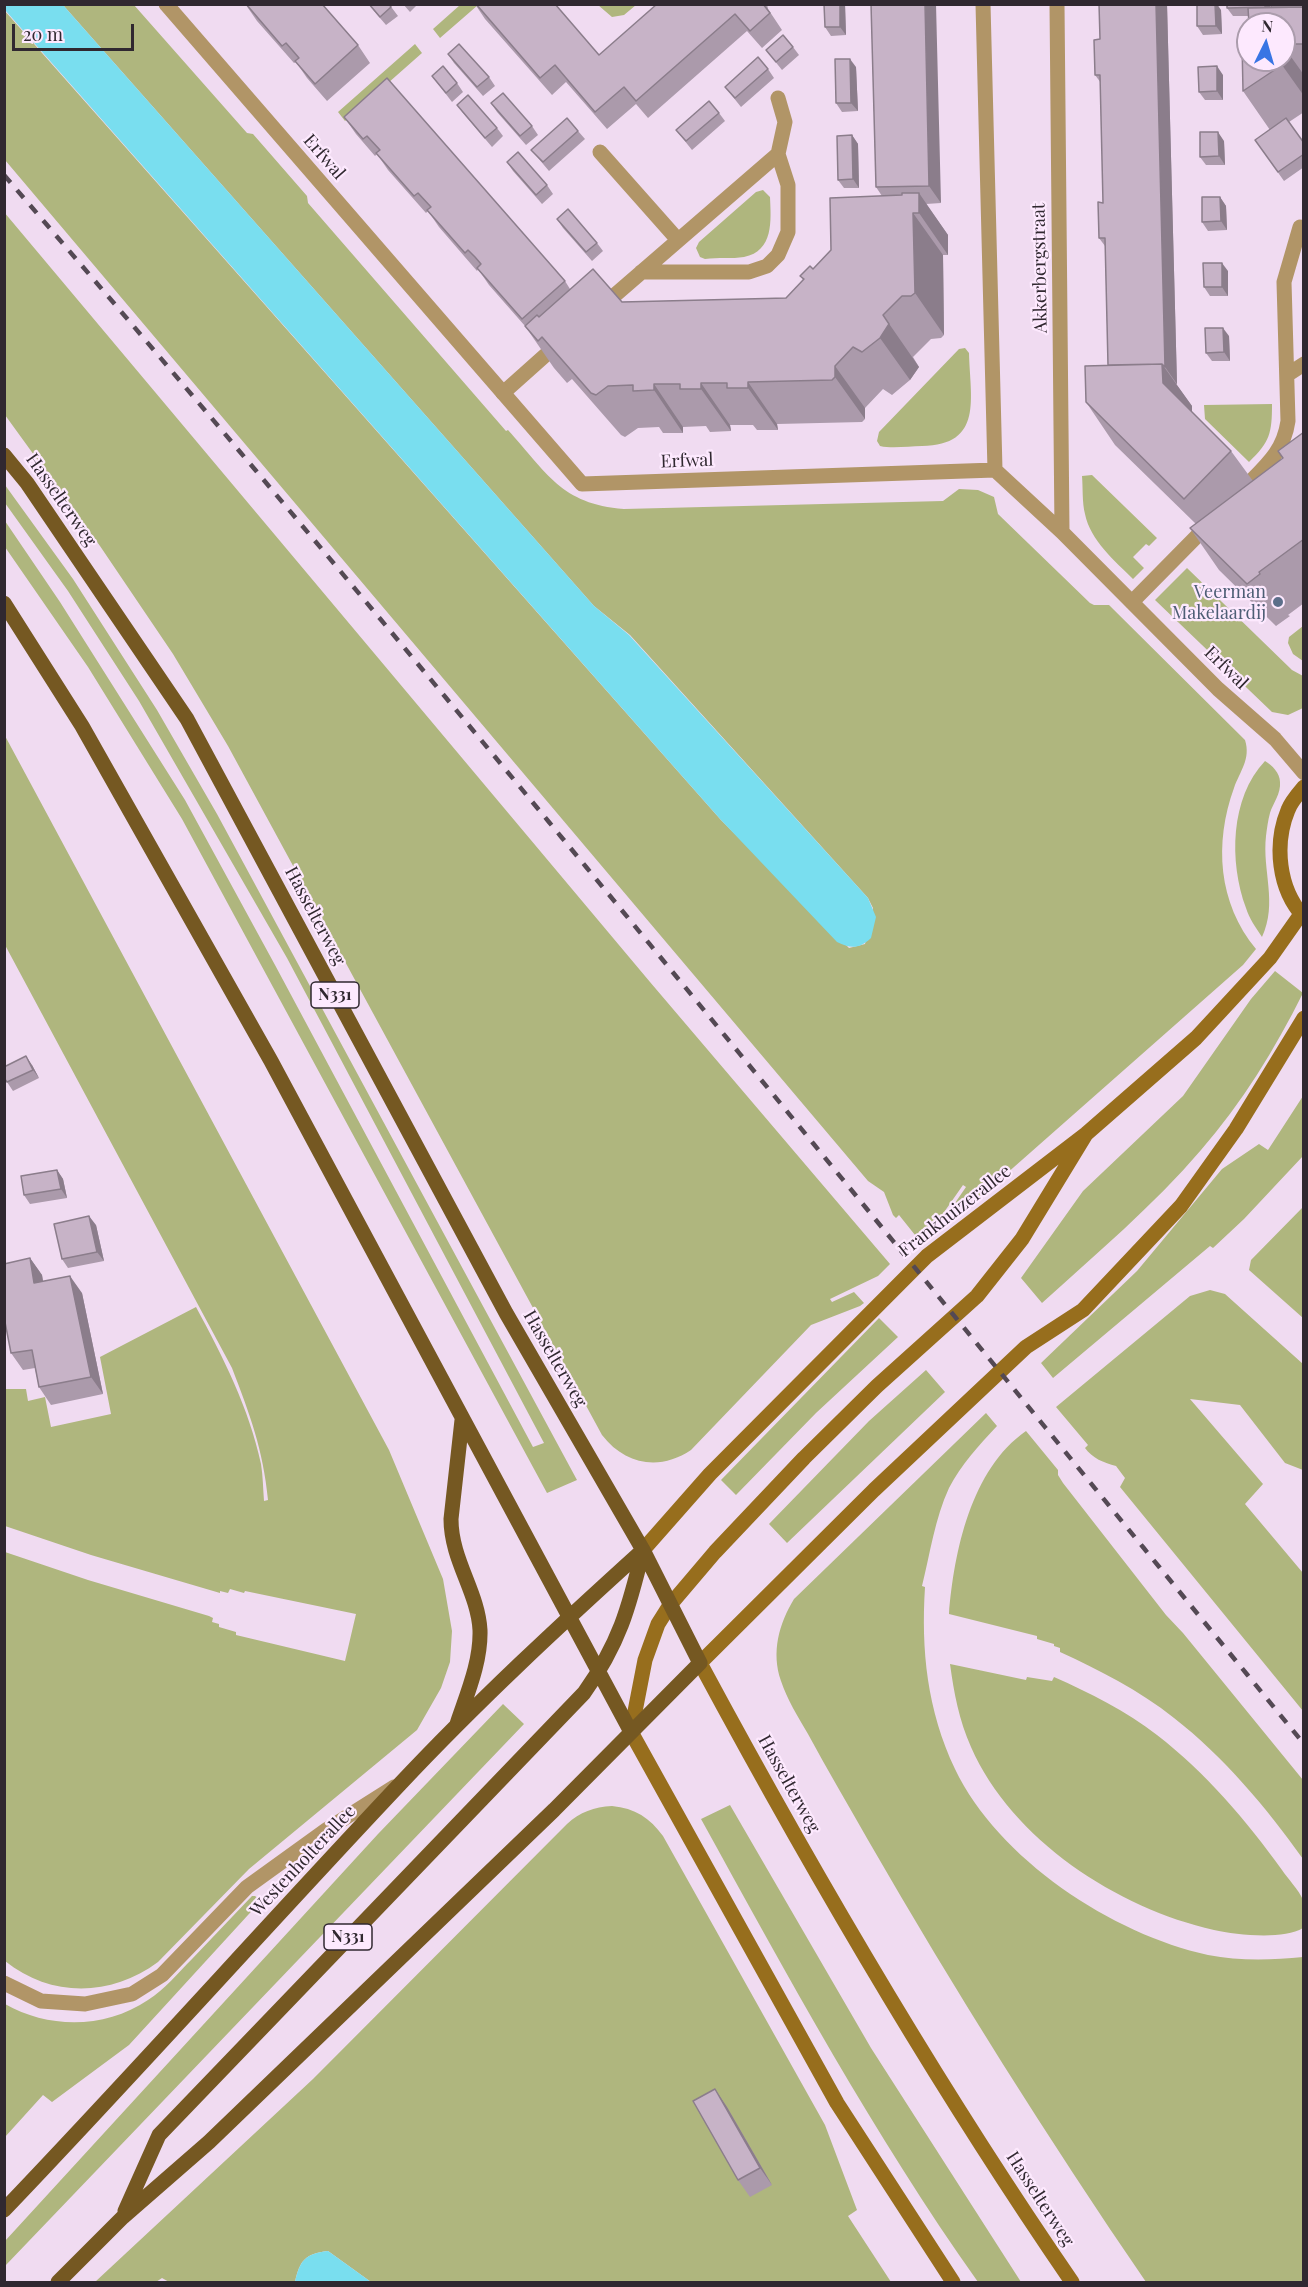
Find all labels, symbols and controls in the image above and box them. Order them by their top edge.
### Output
scale bar [15,12,136,50]
north arrow [1236,12,1296,72]
text: N [1261,15,1274,37]
text: 20 m [23,22,63,46]
street label: Erfwal [299,130,349,184]
street label: Akkerbergstraat [1028,203,1052,333]
street label: Hasselterweg [21,449,101,551]
street label: Erfwal [660,449,714,473]
place label: Veerman Makelaardij [1172,581,1266,624]
marker: Veerman Makelaardij [1271,595,1285,609]
street label: Erfwal [1200,642,1252,694]
street label: Hasselterweg [280,863,350,969]
road number: N331 [311,982,359,1008]
street label: Frankhuizerallee [895,1160,1015,1262]
street label: Hasselterweg [518,1307,592,1411]
street label: Hasselterweg [753,1731,825,1837]
street label: Westenholterallee [246,1801,360,1921]
road number: N331 [324,1924,372,1950]
street label: Hasselterweg [1001,2148,1079,2250]

